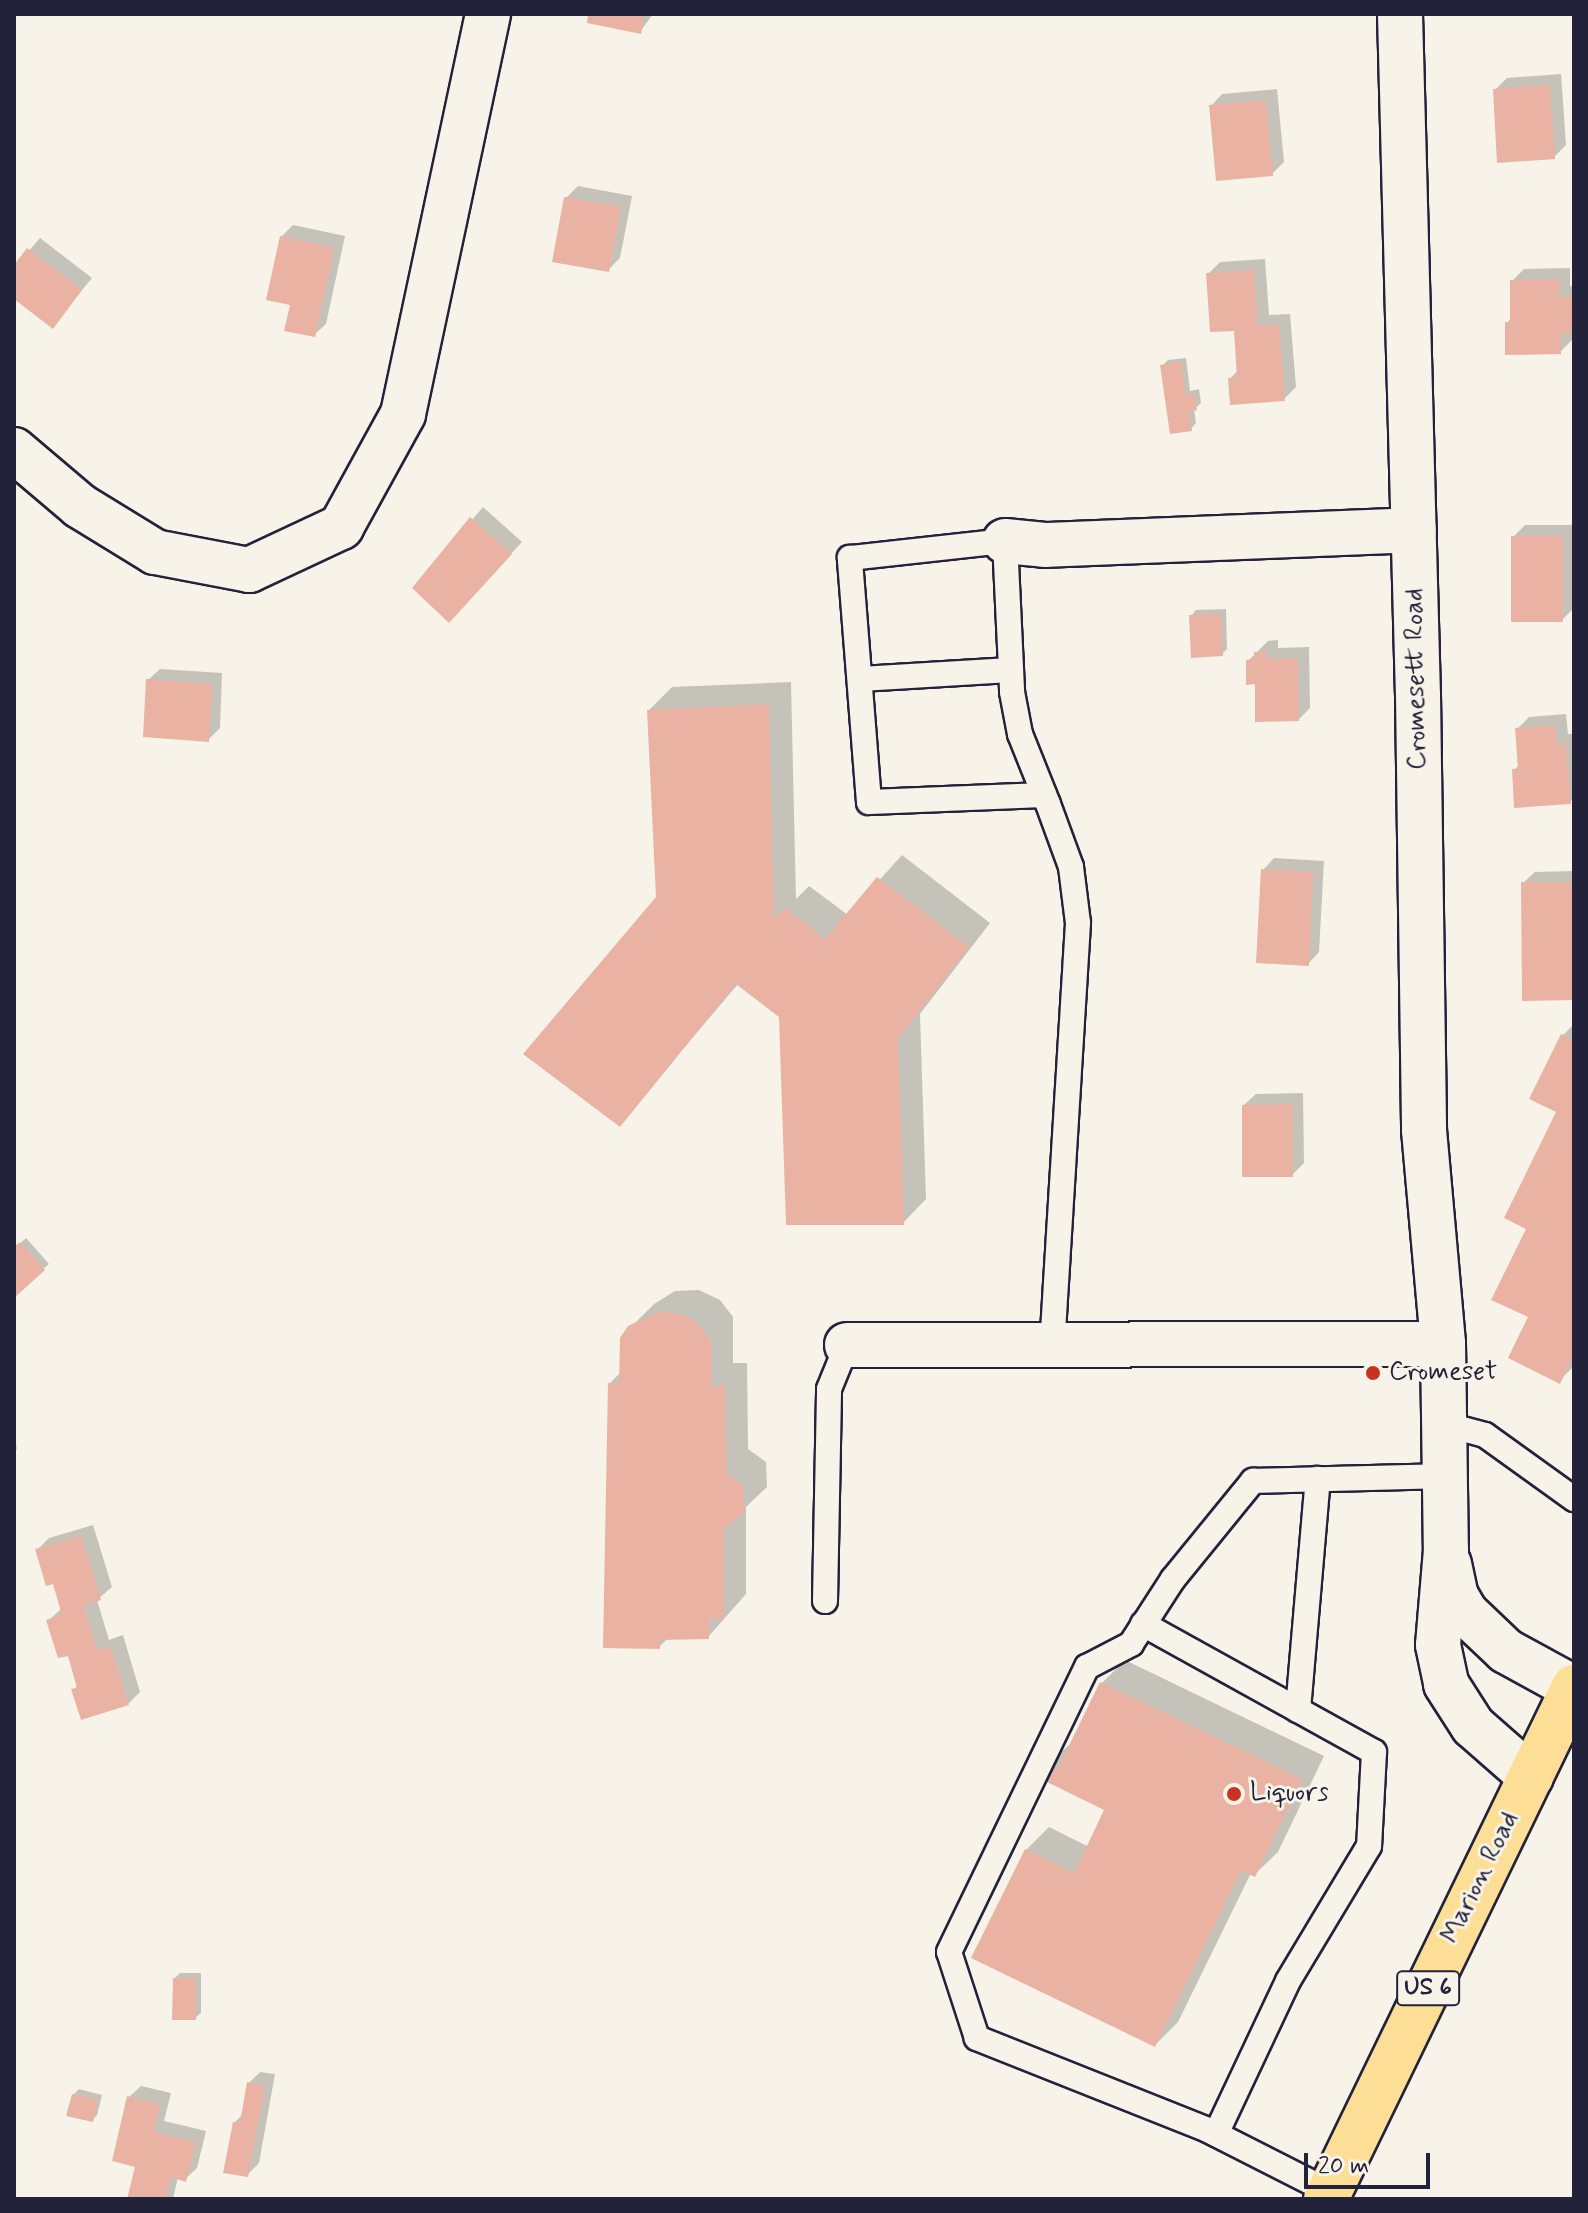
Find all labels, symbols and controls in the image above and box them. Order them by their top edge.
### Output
street label: Cromesett Road [1400,588,1434,770]
place label: Cromeset [1389,1357,1497,1389]
marker: Cromeset [1364,1364,1382,1382]
place label: Liquors [1250,1778,1329,1810]
marker: Liquors [1225,1785,1243,1803]
street label: Marion Road [1436,1807,1526,1949]
road number: US 6 [1396,1968,1460,2008]
scale bar [1308,2137,1434,2187]
text: 20 m [1318,2151,1369,2182]

